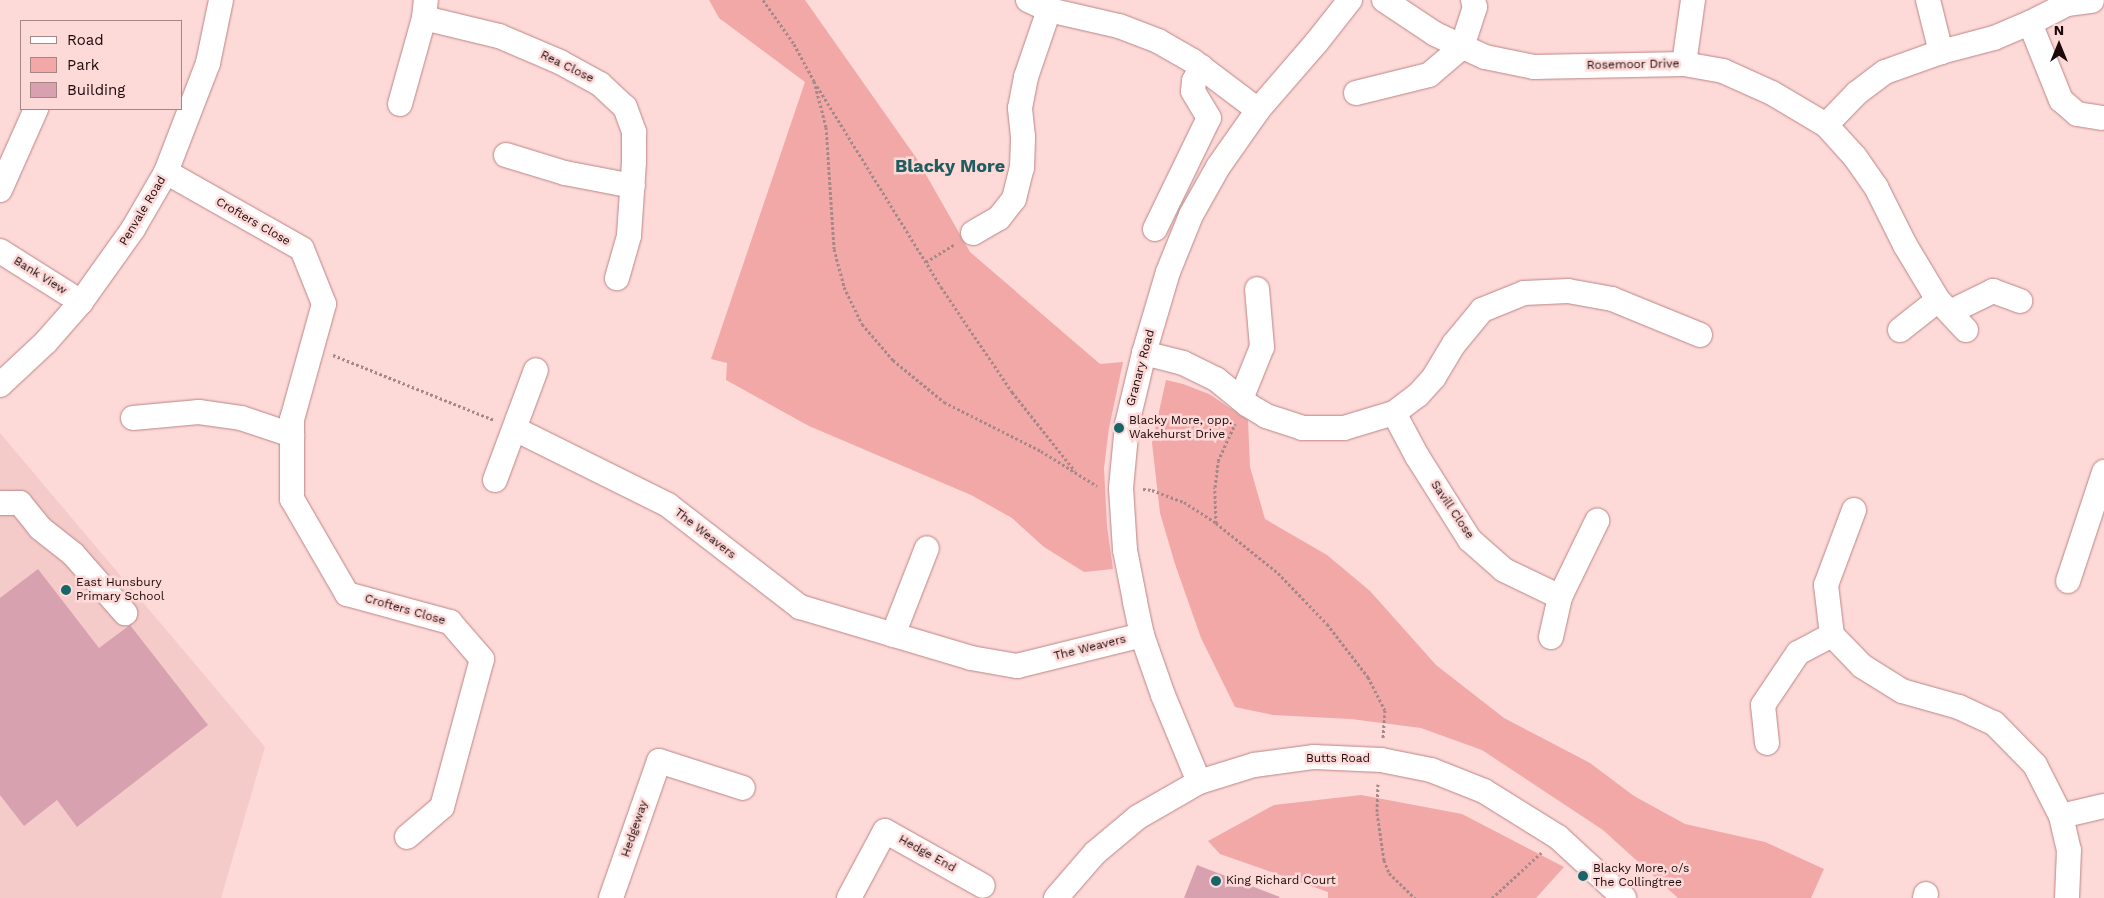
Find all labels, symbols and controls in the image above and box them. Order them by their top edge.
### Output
legend [20,20,182,110]
north arrow [2034,20,2084,70]
text: N [2054,22,2064,38]
text: Road [67,31,104,49]
street label: Rea Close [538,48,596,86]
text: Park [67,56,99,74]
street label: Rosemoor Drive [1586,57,1680,73]
text: Building [67,81,125,99]
district label: Blacky More [895,155,1005,177]
street label: Penvale Road [117,174,169,248]
street label: Crofters Close [213,195,293,249]
street label: Bank View [10,254,70,298]
street label: Granary Road [1124,328,1158,408]
place label: Blacky More, opp. Wakehurst Drive [1129,414,1233,442]
marker: Blacky More, opp. Wakehurst Drive [1113,422,1125,434]
street label: Savill Close [1427,478,1477,542]
street label: The Weavers [671,505,739,563]
place label: East Hunsbury Primary School [76,576,165,604]
marker: East Hunsbury Primary School [60,584,72,596]
street label: Crofters Close [363,592,447,628]
street label: The Weavers [1052,632,1128,664]
street label: Butts Road [1306,752,1370,766]
street label: Hedgeway [619,799,651,859]
street label: Hedge End [896,832,958,876]
place label: Blacky More, o/s The Collingtree [1593,862,1690,890]
marker: Blacky More, o/s The Collingtree [1577,870,1589,882]
place label: King Richard Court [1226,874,1336,888]
marker: King Richard Court [1210,875,1222,887]

